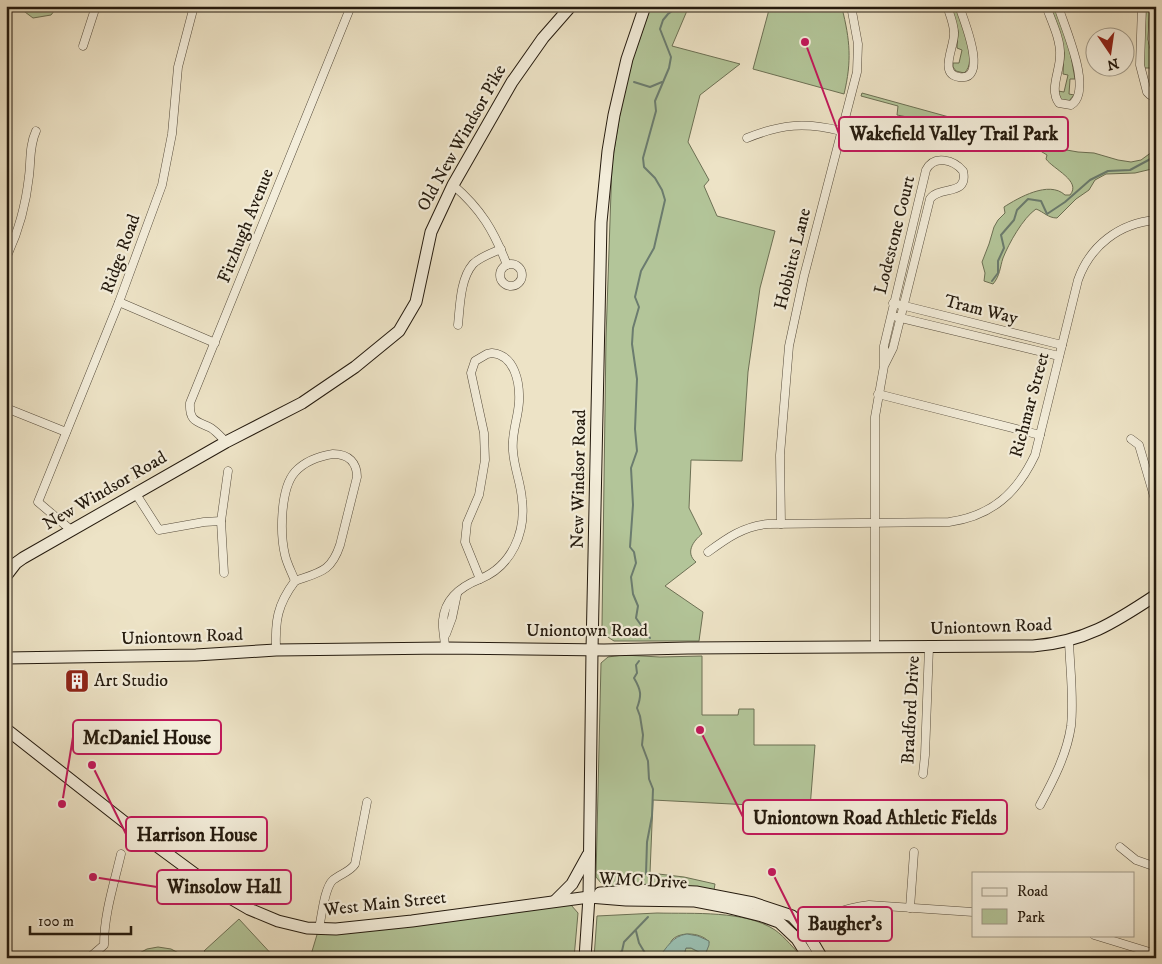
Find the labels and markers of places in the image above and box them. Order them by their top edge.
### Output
callout: Wakefield Valley Trail Park [839,117,1068,151]
building icon: Art Studio [64,668,90,694]
place label: Art Studio [94,670,168,692]
callout: McDaniel House [73,720,221,754]
callout: Uniontown Road Athletic Fields [743,800,1007,834]
callout: Harrison House [126,817,267,851]
callout: Winsolow Hall [157,870,291,904]
callout: Baugher's [798,907,892,941]

